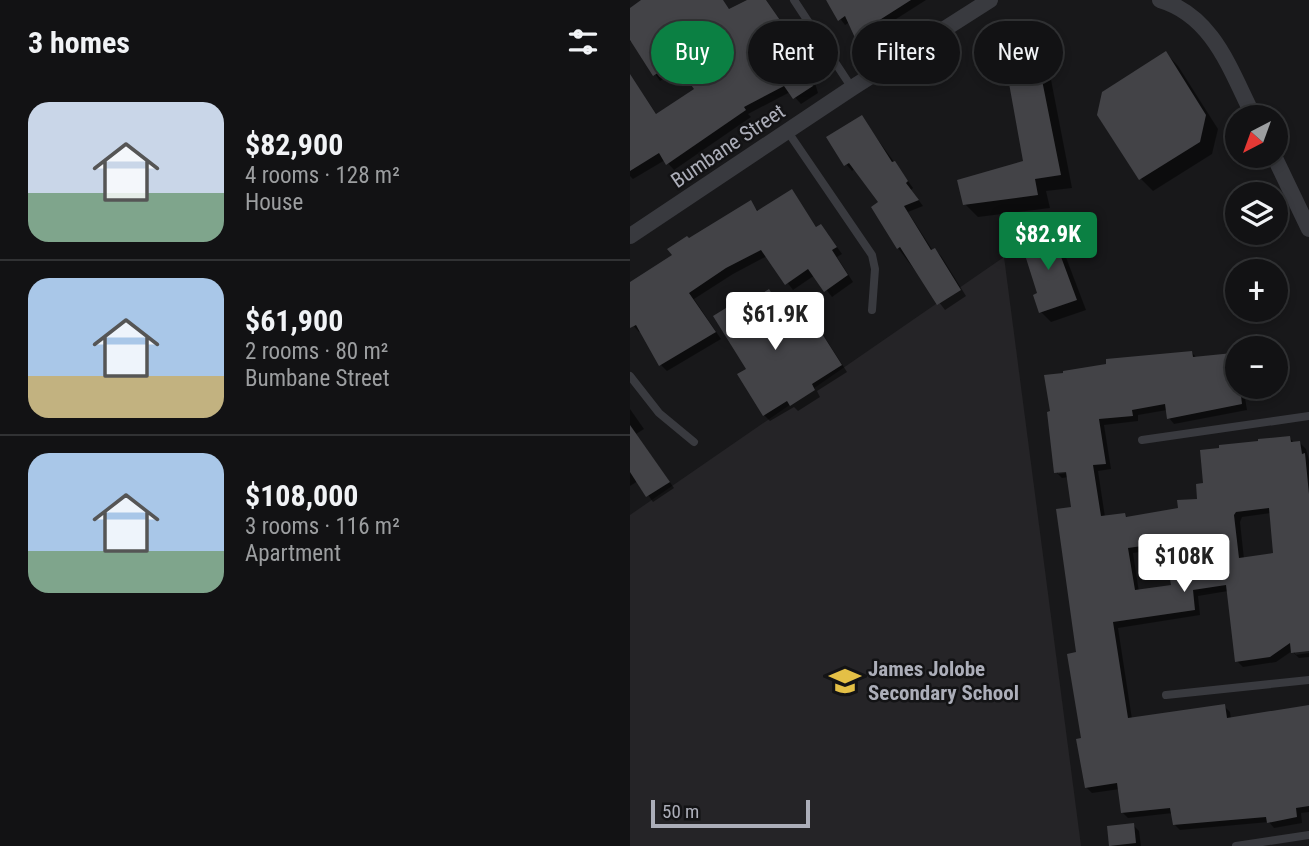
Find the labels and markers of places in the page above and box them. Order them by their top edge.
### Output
pin: $82.9K [991,212,1105,272]
pin: $61.9K [718,292,832,352]
pin: $108K [1135,534,1233,594]
place label: James Jolobe Secondary School [868,657,1019,705]
school or university icon: James Jolobe Secondary School [828,664,862,698]

